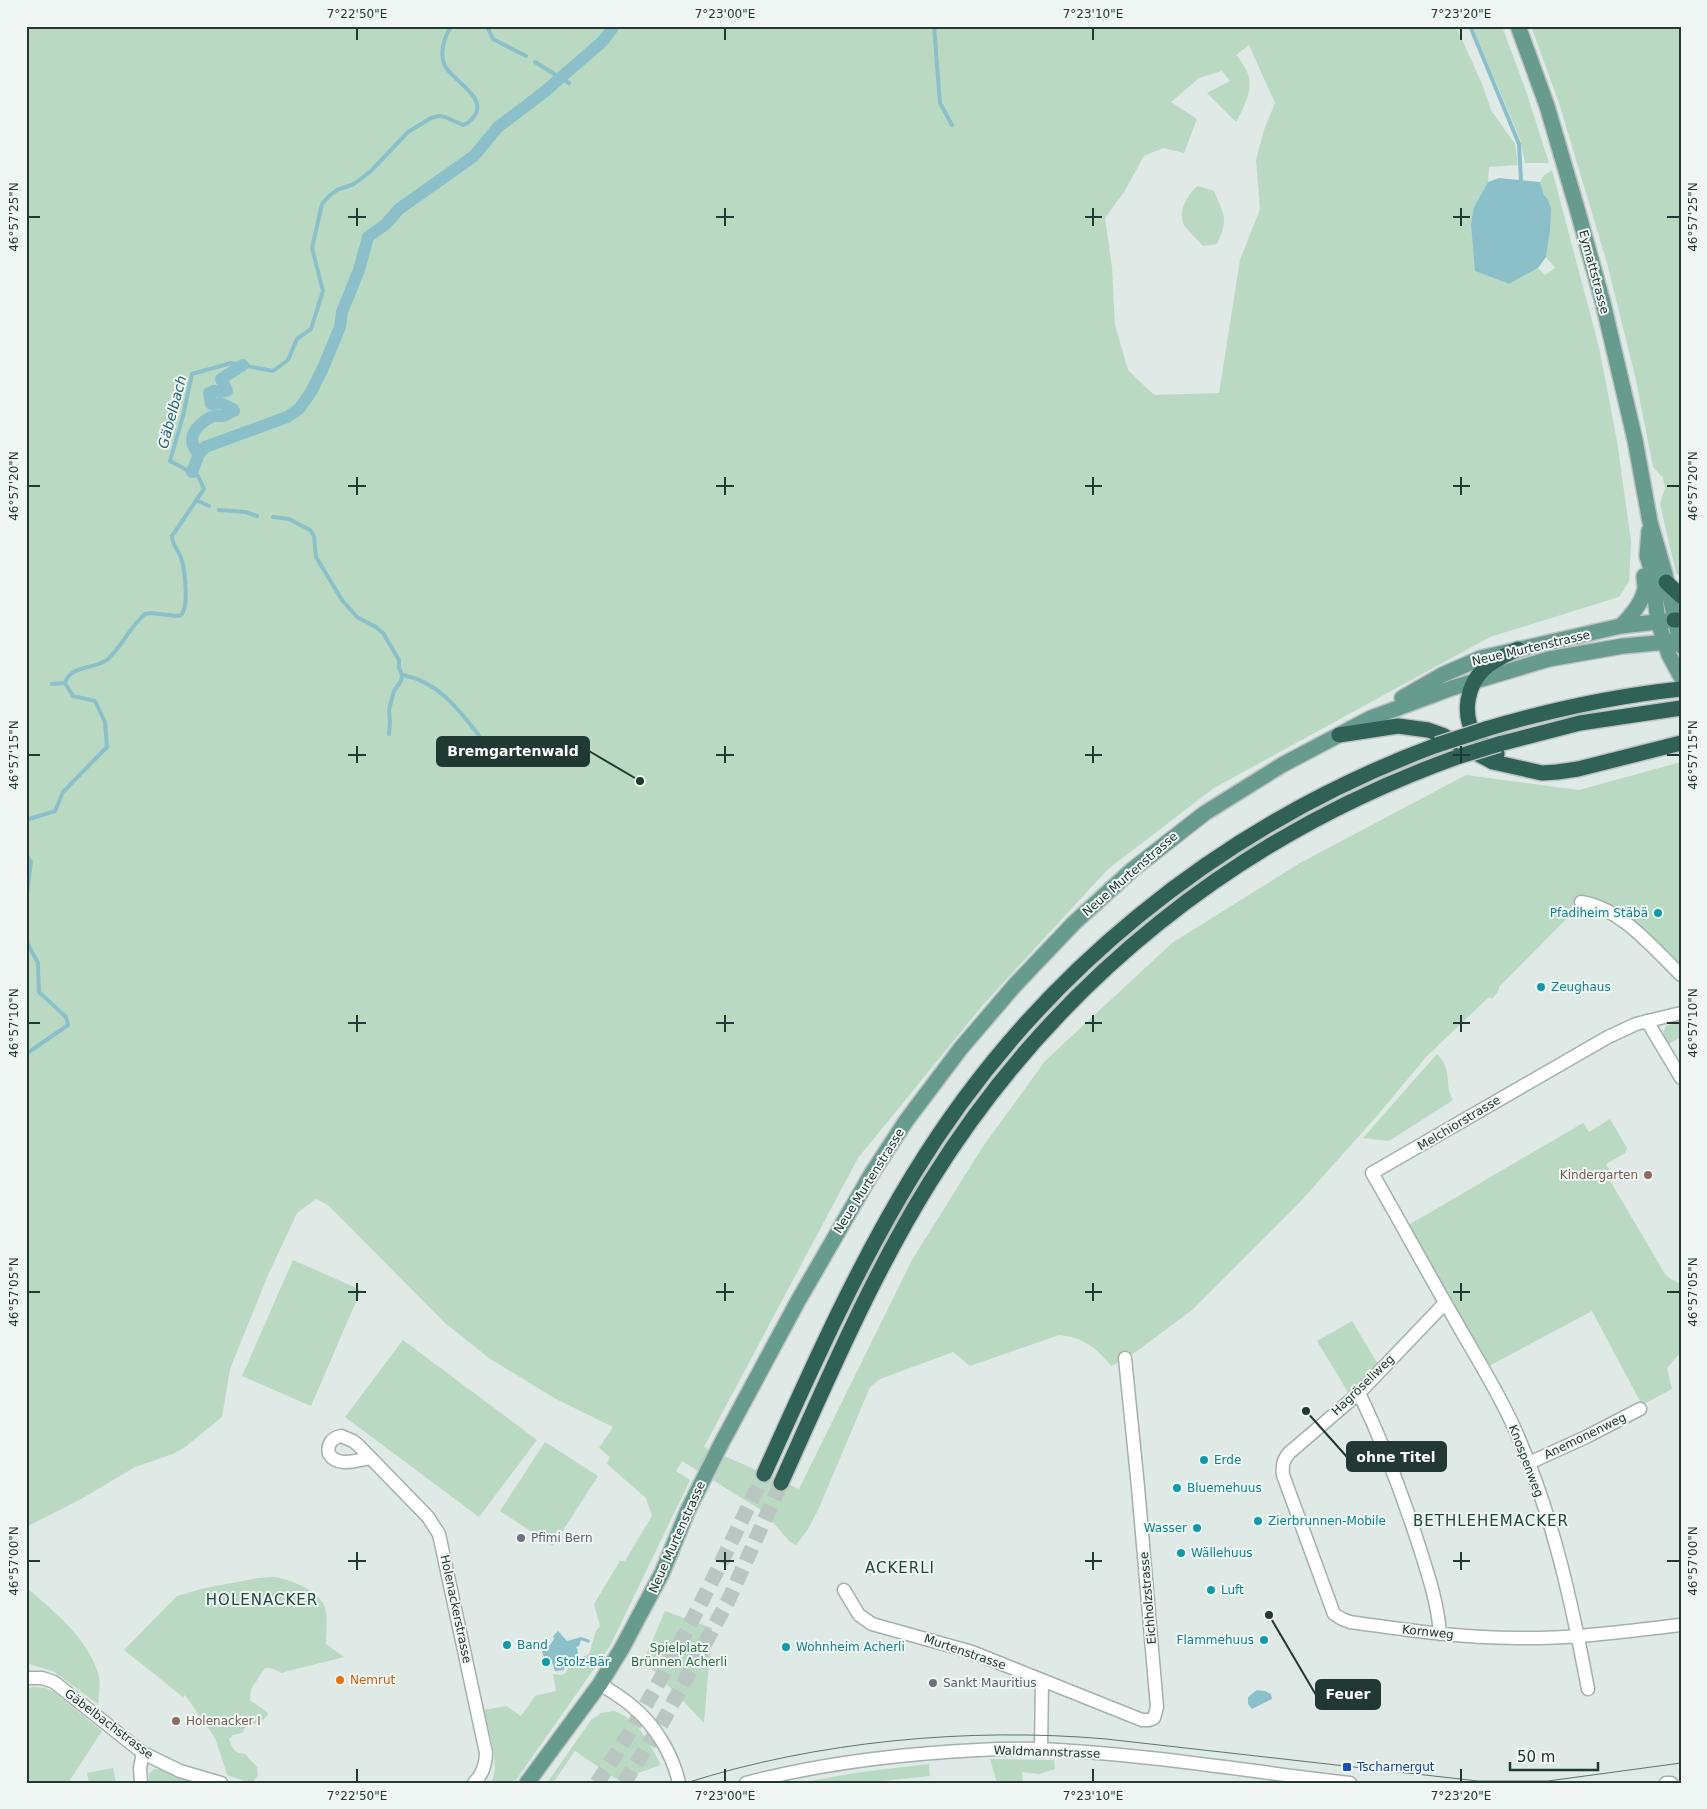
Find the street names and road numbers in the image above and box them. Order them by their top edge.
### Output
street label: Eymattstrasse [1576,229,1612,315]
street label: Neue Murtenstrasse [1471,628,1591,668]
street label: Neue Murtenstrasse [1080,829,1180,919]
street label: Melchiorstrasse [1415,1093,1503,1153]
street label: Neue Murtenstrasse [831,1126,907,1236]
street label: Hagröseliweg [1329,1352,1397,1418]
street label: Anemonenweg [1542,1410,1628,1462]
street label: Knospenweg [1506,1423,1546,1499]
street label: Neue Murtenstrasse [646,1479,708,1595]
street label: Eichholzstrasse [1137,1551,1159,1645]
street label: Holenackerstrasse [438,1553,474,1665]
street label: Kornweg [1402,1622,1454,1642]
street label: Murtenstrasse [922,1631,1008,1673]
street label: Gäbelbachstrasse [62,1686,156,1762]
street label: Waldmannstrasse [993,1743,1101,1761]

